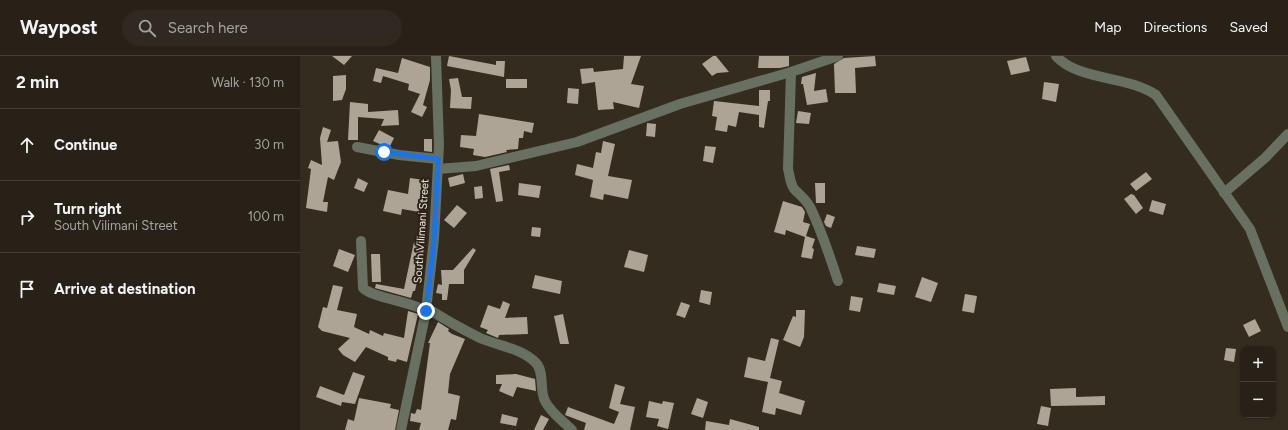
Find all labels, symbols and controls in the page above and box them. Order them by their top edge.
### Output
search box [122,10,402,46]
text: Waypost [20,16,98,39]
icon: search [136,17,158,39]
text: Search here [168,19,248,37]
text: Map [1094,19,1122,36]
text: Directions [1144,19,1207,36]
text: Saved [1229,19,1268,36]
text: 2 min [16,72,59,92]
text: Walk · 130 m [211,75,284,90]
icon: ahead [16,134,38,156]
text: Continue [54,136,117,154]
text: 30 m [254,137,284,152]
route start [375,143,393,161]
street label: South Vilimani Street [411,178,432,284]
text: Turn right [54,200,122,218]
icon: right [16,206,38,228]
text: 100 m [248,209,284,224]
text: South Vilimani Street [54,218,178,233]
icon: arrive [16,278,38,300]
text: Arrive at destination [54,280,195,298]
route end [417,302,435,320]
map controls [1240,346,1276,418]
button: + [1240,346,1276,382]
button: − [1240,382,1276,418]

